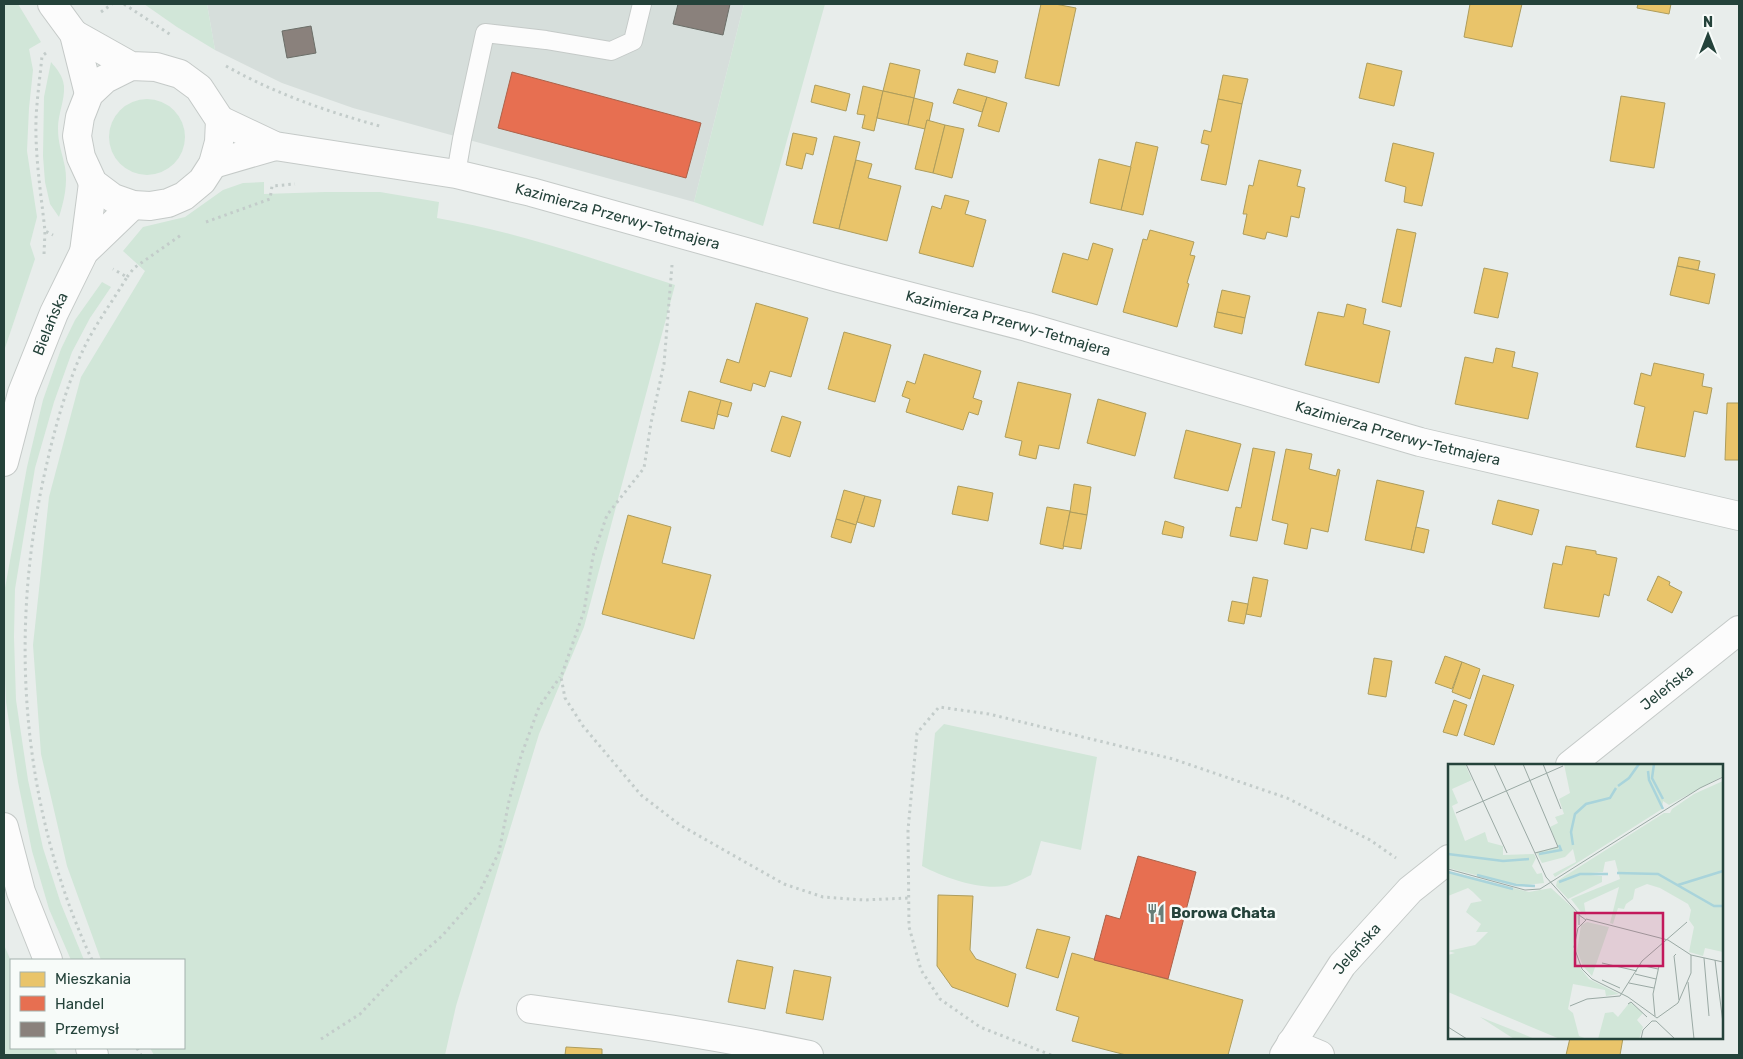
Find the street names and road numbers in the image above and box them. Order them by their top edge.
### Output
street label: Kazimierza Przerwy-Tetmajera [513,180,722,253]
street label: Kazimierza Przerwy-Tetmajera [904,287,1113,360]
street label: Bielańska [29,289,72,358]
street label: Kazimierza Przerwy-Tetmajera [1293,397,1502,469]
street label: Jeleńska [1637,661,1697,714]
street label: Jeleńska [1329,920,1384,978]

